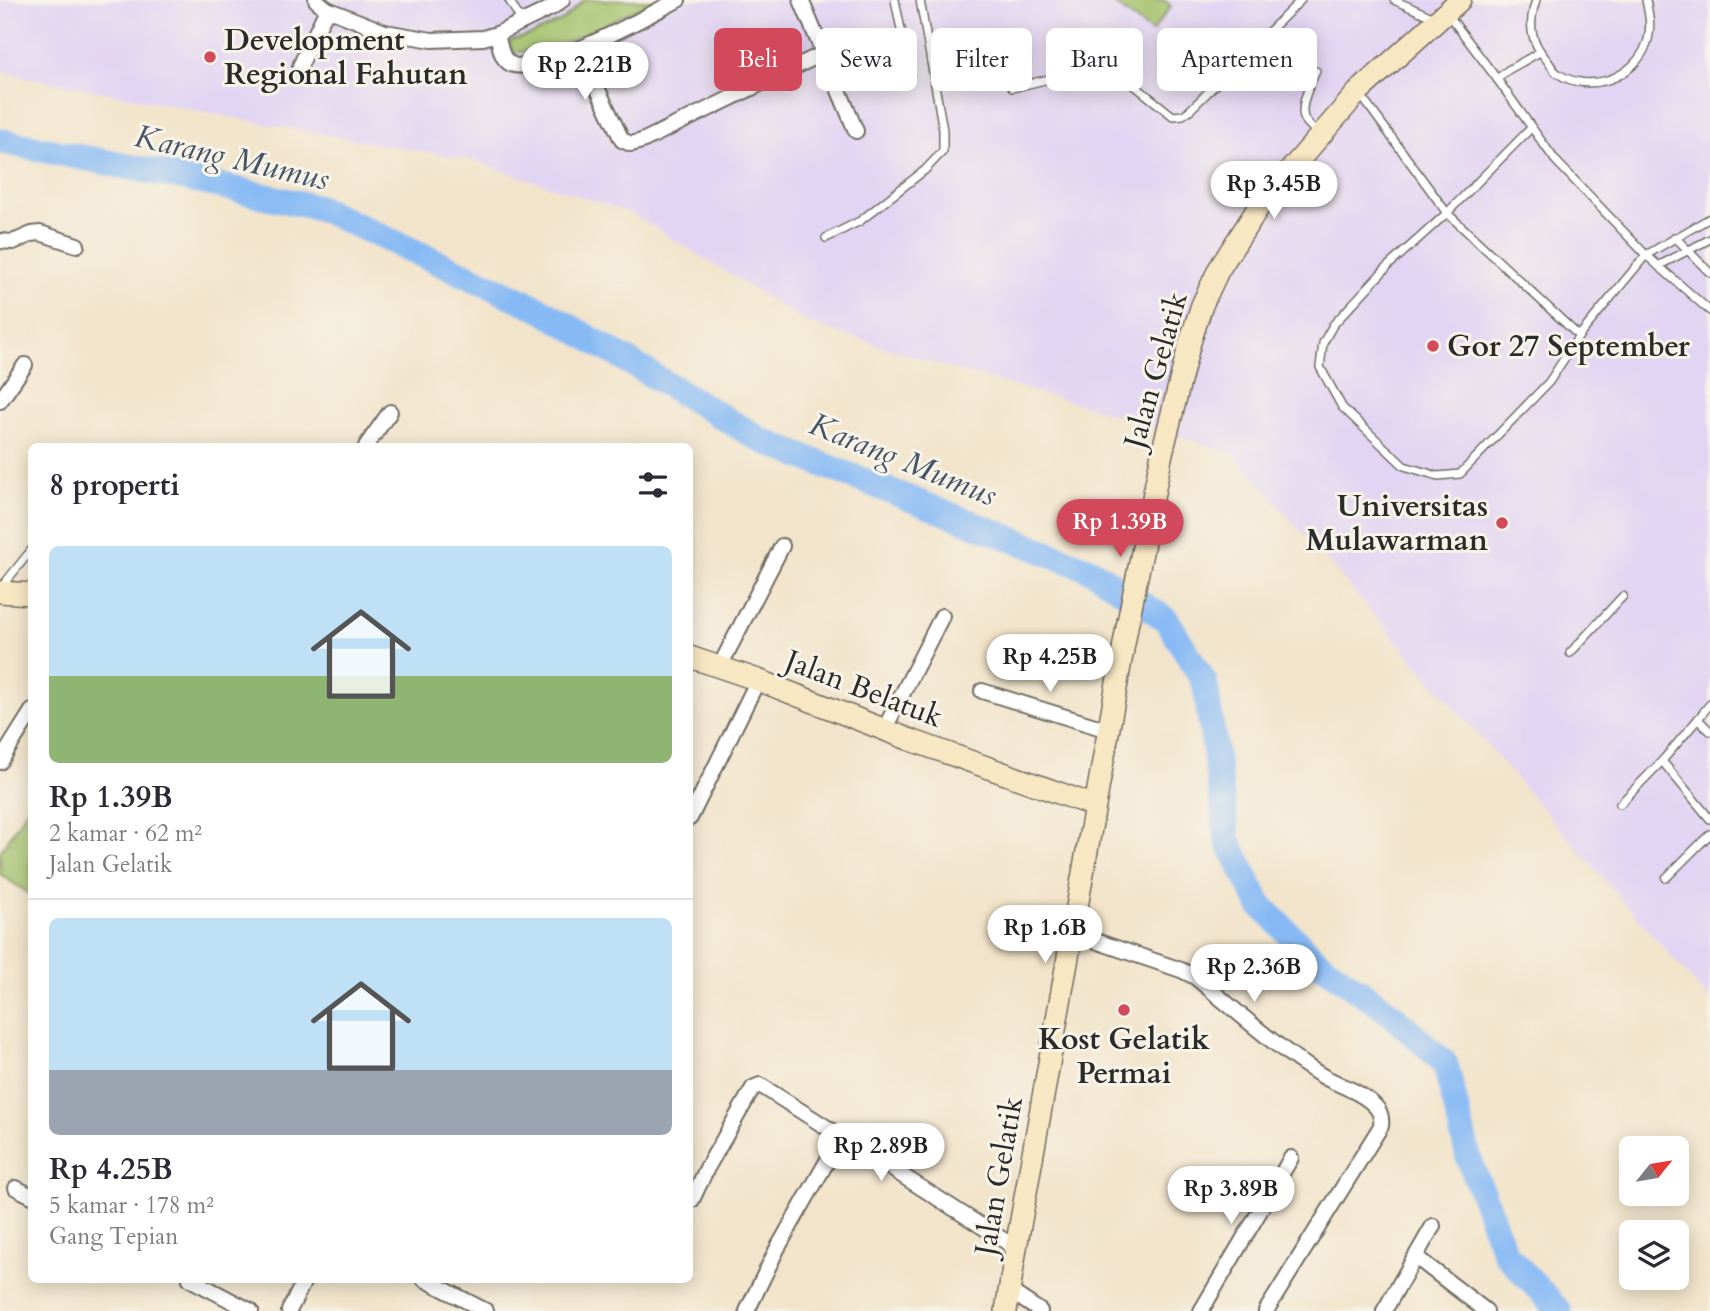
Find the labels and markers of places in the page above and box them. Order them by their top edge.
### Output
place label: Development Regional Fahutan [224,20,467,95]
pin: Rp 2.21B [513,42,657,102]
marker: Development Regional Fahutan [202,49,218,65]
pin: Rp 3.45B [1202,162,1346,221]
place label: Gor 27 September [1447,326,1691,367]
marker: Gor 27 September [1425,338,1441,354]
place label: Universitas Mulawarman [1306,486,1488,561]
pin: Rp 1.39B [1048,500,1192,559]
marker: Universitas Mulawarman [1494,515,1510,531]
pin: Rp 4.25B [978,634,1122,694]
pin: Rp 1.6B [980,906,1110,965]
pin: Rp 2.36B [1182,944,1326,1004]
marker: Kost Gelatik Permai [1116,1002,1132,1018]
place label: Kost Gelatik Permai [1038,1019,1210,1094]
pin: Rp 2.89B [809,1124,953,1183]
pin: Rp 3.89B [1159,1166,1303,1226]

